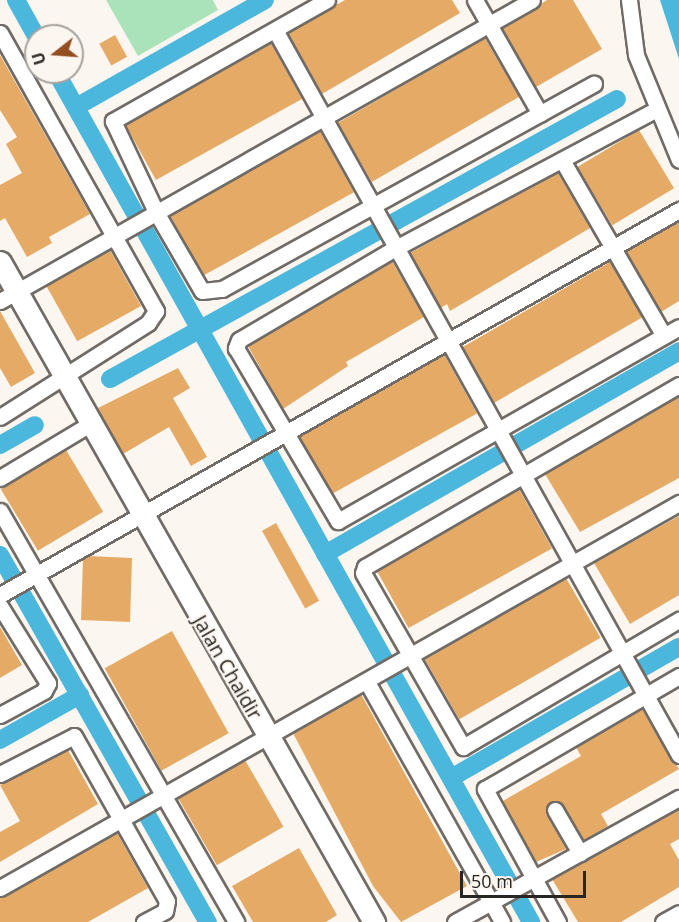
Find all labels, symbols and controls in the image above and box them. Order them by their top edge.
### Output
north arrow [24,24,84,84]
text: U [26,50,51,68]
street label: Jalan Chaidir [188,611,268,723]
scale bar [463,859,589,897]
text: 50 m [471,869,513,893]

